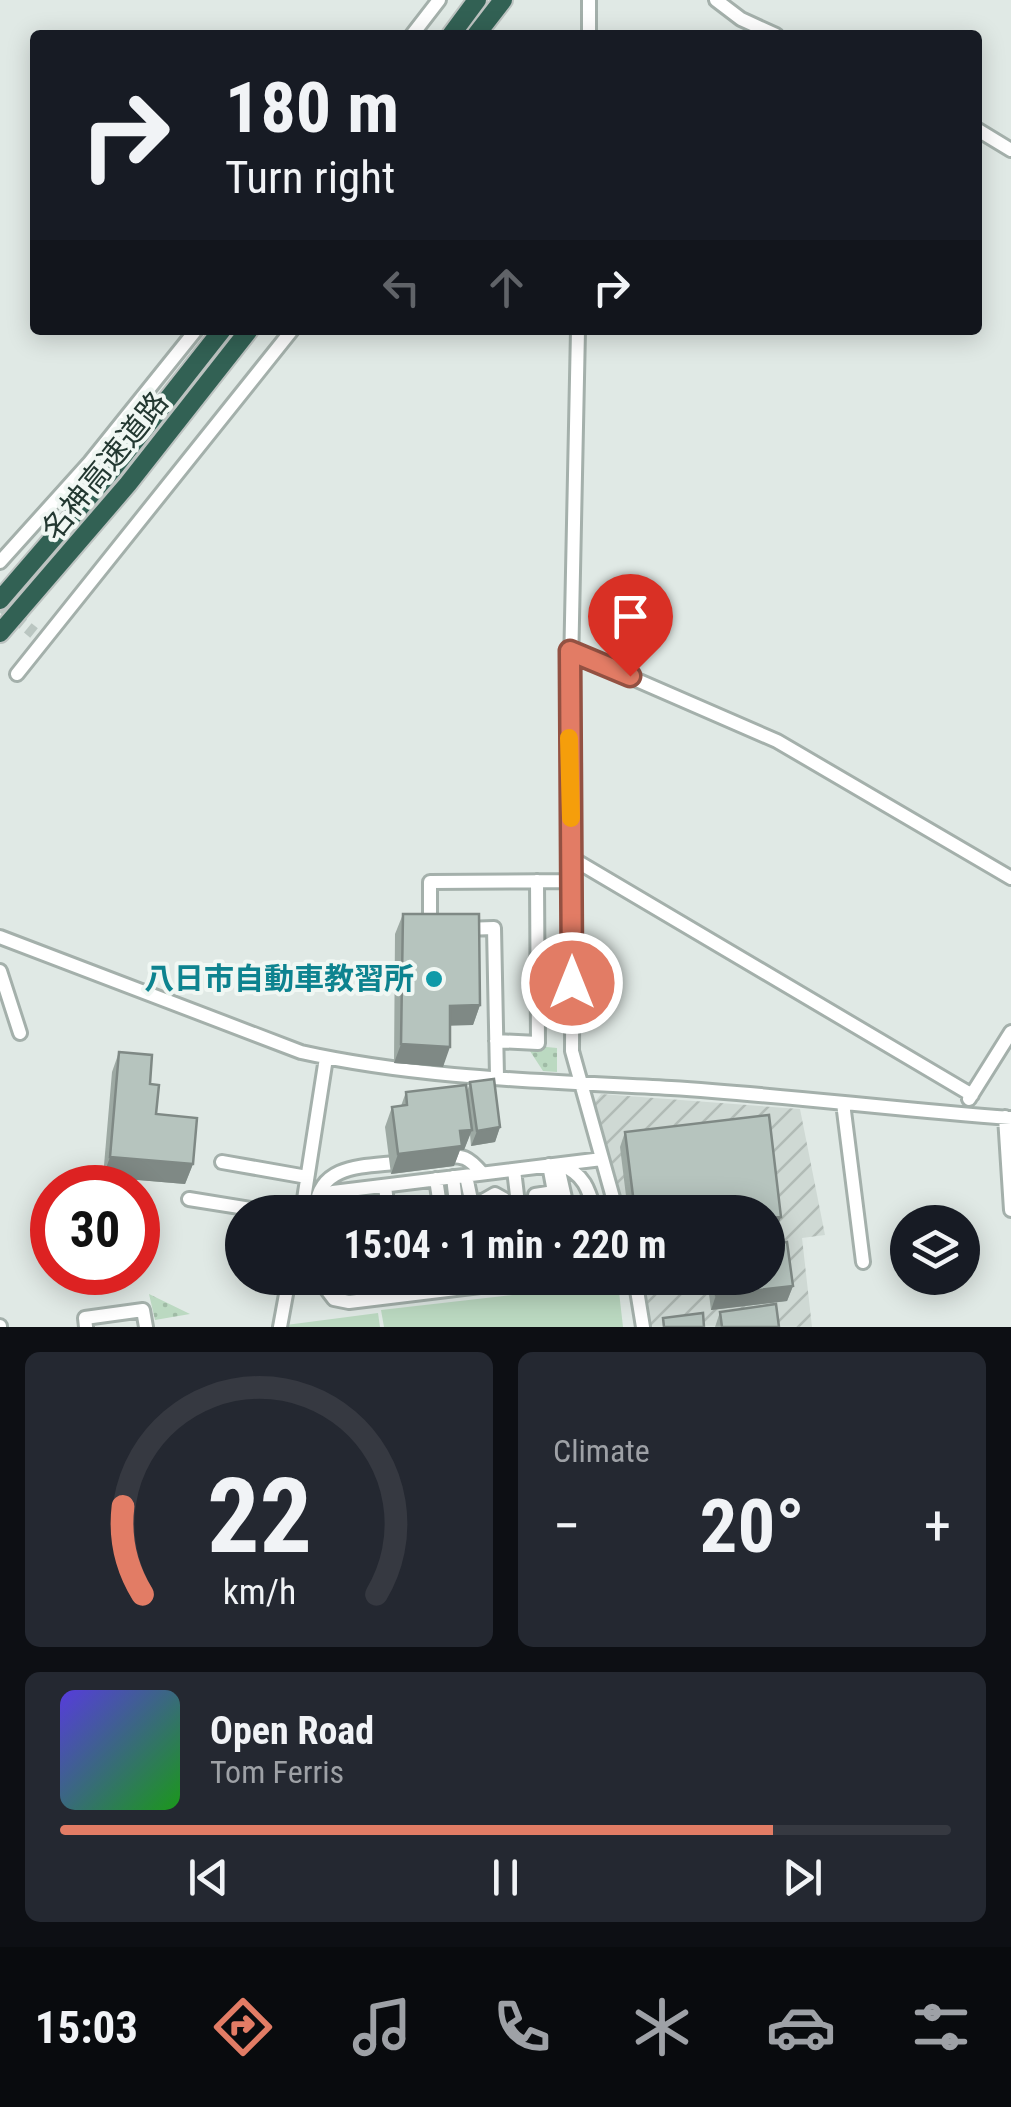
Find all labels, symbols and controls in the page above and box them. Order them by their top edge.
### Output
text: 180 m [225,67,399,149]
icon: right [60,70,190,200]
text: Turn right [225,151,395,204]
icon: left [374,260,429,315]
icon: ahead [479,260,534,315]
icon: right [584,260,639,315]
street label: 名神高速道路 [34,385,175,547]
pin [588,574,673,677]
icon: arrive [603,589,658,644]
position arrow [520,931,624,1035]
place label: 八日市自動車教習所 [144,961,414,996]
marker: 八日市自動車教習所 [423,968,445,990]
speed limit sign: 30 [30,1165,160,1295]
map controls [890,1205,980,1295]
button: layers [890,1205,980,1295]
text: 15:04 · 1 min · 220 m [344,1223,666,1267]
text: Climate [553,1432,650,1470]
text: 22 [206,1456,312,1577]
text: 20° [700,1482,805,1570]
text: − [553,1494,581,1558]
text: + [924,1494,951,1558]
text: km/h [222,1571,296,1613]
text: Open Road [210,1709,374,1753]
text: Tom Ferris [210,1753,344,1791]
icon: previous [181,1850,236,1905]
icon: pause [478,1850,533,1905]
icon: next [775,1850,830,1905]
icon: directions [208,1992,278,2062]
icon: music [347,1992,417,2062]
icon: phone [487,1992,557,2062]
icon: climate [627,1992,697,2062]
icon: car [766,1992,836,2062]
icon: filters [906,1992,976,2062]
text: 15:03 [35,2001,138,2054]

